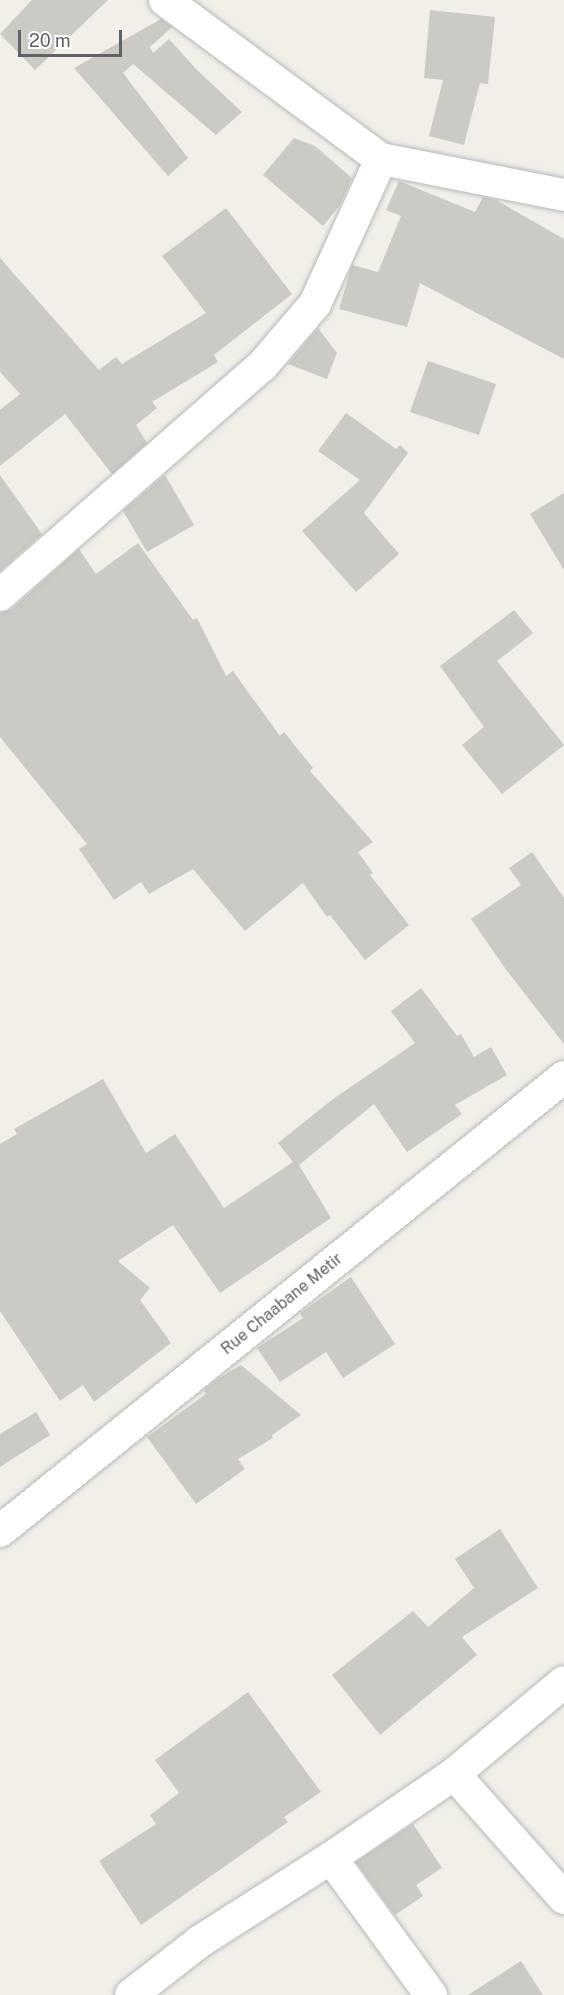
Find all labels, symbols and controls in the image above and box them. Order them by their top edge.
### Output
scale bar [21,18,124,56]
text: 20 m [29,30,71,51]
street label: Rue Chaabane Metir [217,1249,347,1359]

